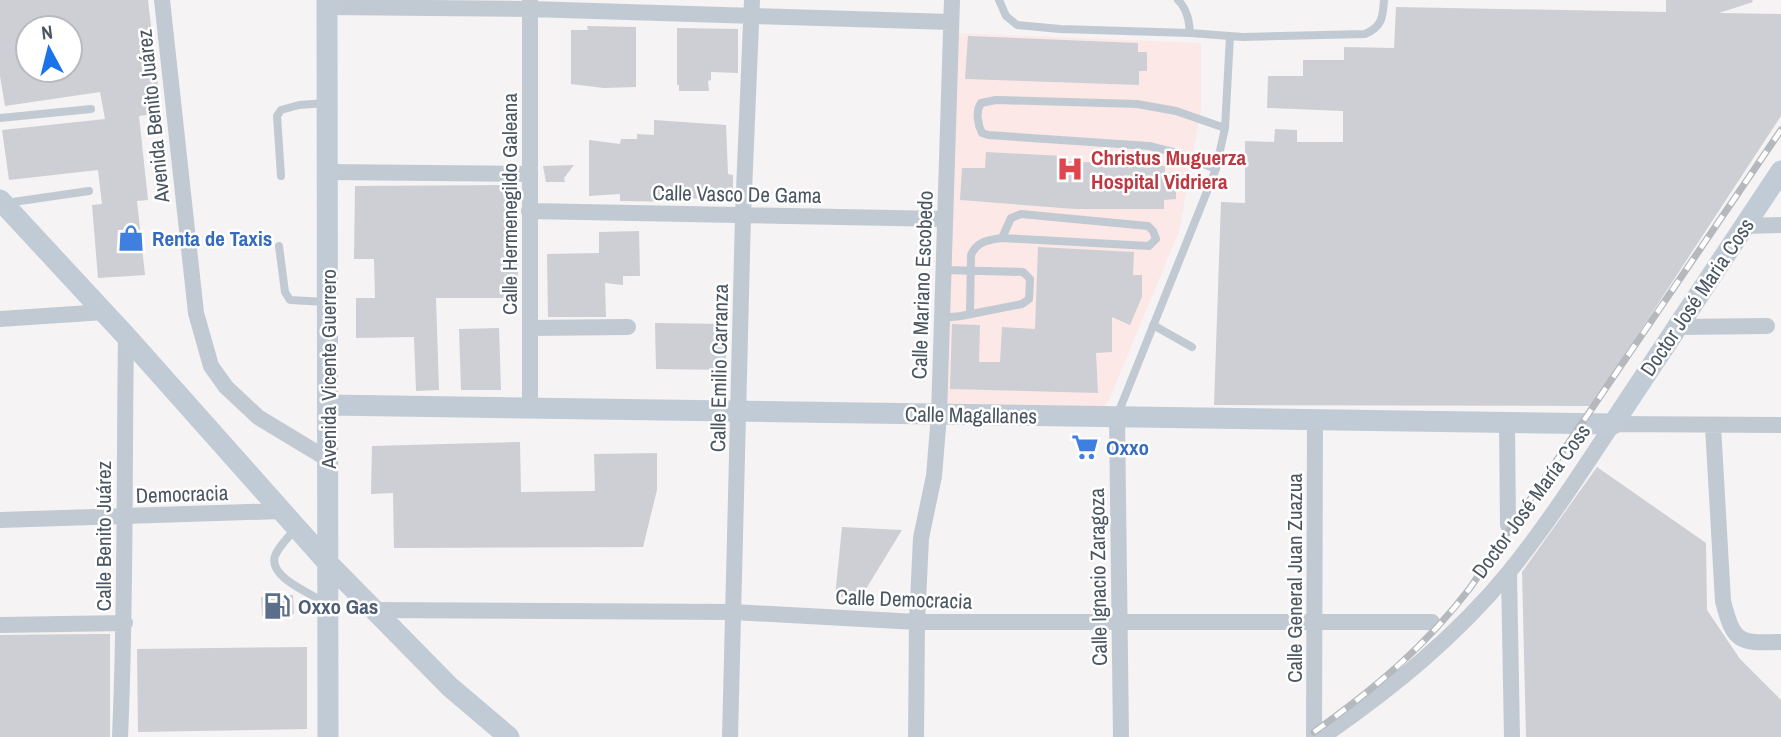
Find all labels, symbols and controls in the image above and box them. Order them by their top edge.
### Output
north arrow [14,14,84,84]
text: N [40,19,54,46]
street label: Avenida Benito Juárez [129,28,177,205]
street label: Calle Hermenegildo Galeana [495,93,524,315]
place label: Christus Muguerza Hospital Vidriera [1091,143,1246,196]
hospital icon: Christus Muguerza Hospital Vidriera [1055,154,1085,184]
street label: Calle Vasco De Gama [652,178,822,210]
street label: Calle Mariano Escobedo [904,190,940,380]
street label: Doctor José Maria Coss [1633,212,1761,382]
shop icon: Renta de Taxis [116,223,146,253]
place label: Renta de Taxis [152,224,272,253]
street label: Avenida Vicente Guerrero [314,269,343,470]
street label: Calle Emilio Carranza [703,283,735,452]
street label: Calle Magallanes [905,399,1037,431]
street label: Doctor José María Coss [1465,418,1597,584]
supermarket icon: Oxxo [1070,432,1100,462]
place label: Oxxo [1106,433,1149,462]
street label: Calle Benito Juárez [89,460,118,611]
street label: Calle General Juan Zuazua [1280,473,1309,683]
street label: Democracia [135,478,229,510]
street label: Calle Ignacio Zaragoza [1082,487,1114,666]
street label: Calle Democracia [835,582,973,616]
fuel station icon: Oxxo Gas [262,591,292,621]
place label: Oxxo Gas [298,592,378,621]

